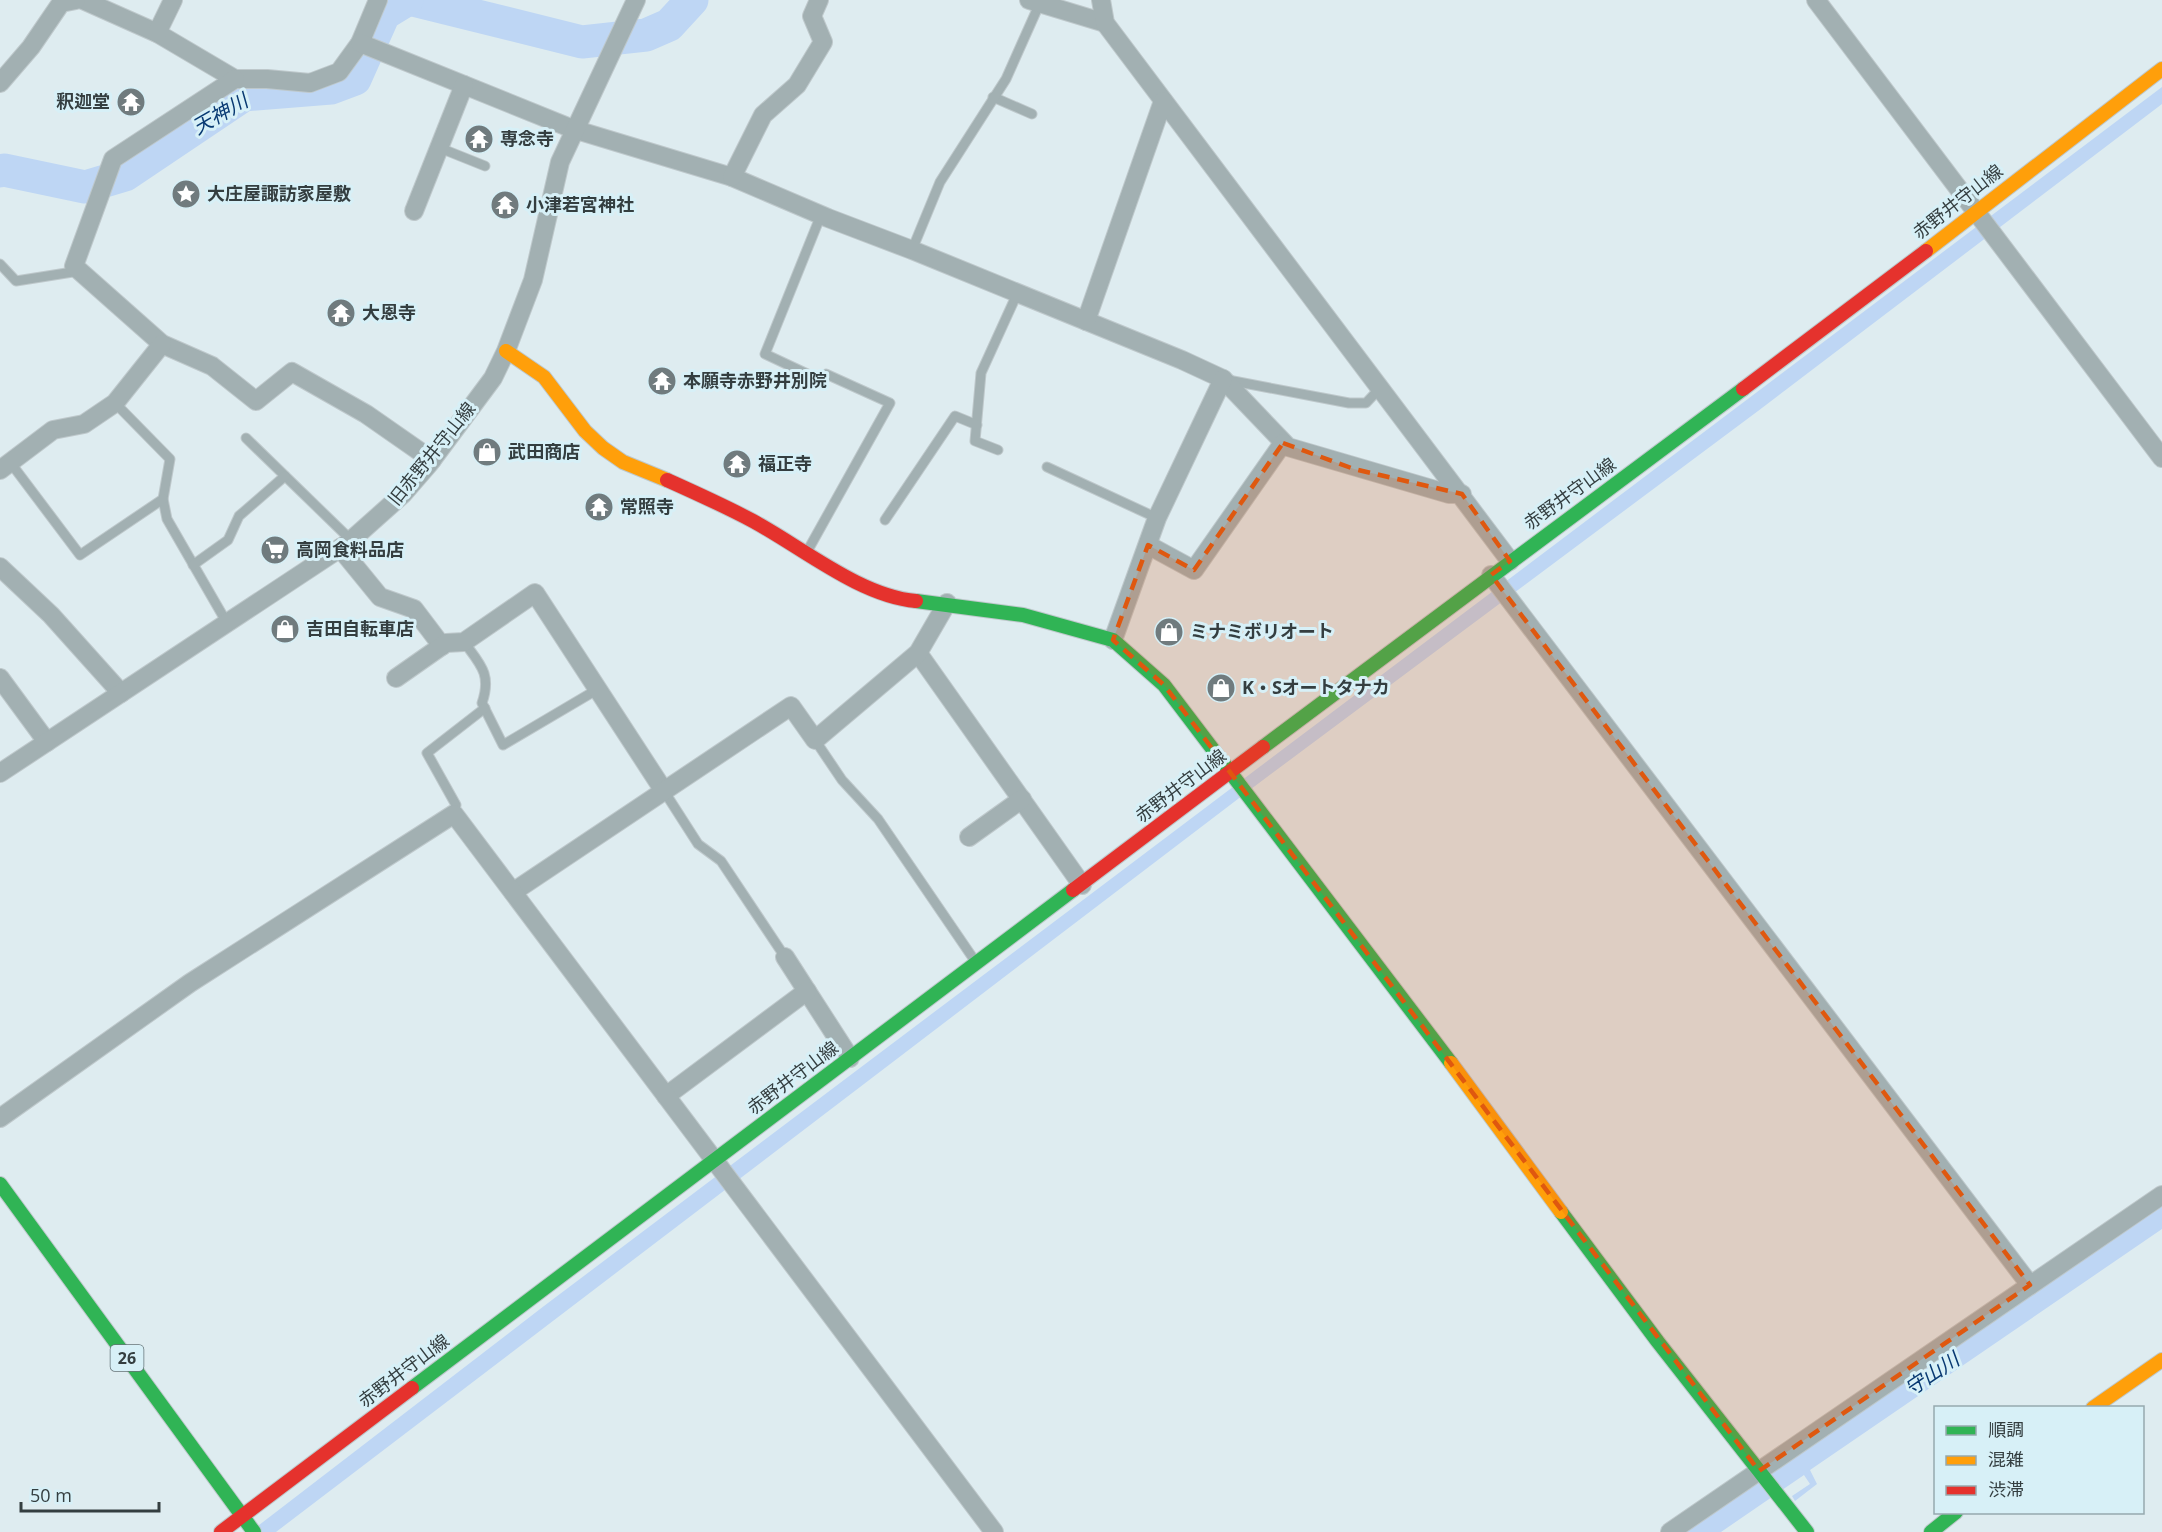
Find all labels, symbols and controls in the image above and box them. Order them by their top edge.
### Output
temple icon: 釈迦堂 [115,86,147,118]
water label: 天神川 [187,86,254,140]
place label: 釈迦堂 [56,89,110,113]
temple icon: 専念寺 [463,123,495,155]
place label: 専念寺 [500,126,554,150]
street label: 赤野井守山線 [1907,159,2007,244]
place icon: 大庄屋諏訪家屋敷 [170,178,202,210]
place label: 大庄屋諏訪家屋敷 [207,181,351,205]
temple icon: 小津若宮神社 [489,189,521,221]
place label: 小津若宮神社 [526,192,634,216]
temple icon: 大恩寺 [325,297,357,329]
place label: 大恩寺 [362,300,416,324]
temple icon: 本願寺赤野井別院 [646,365,678,397]
place label: 本願寺赤野井別院 [683,368,827,392]
street label: 旧赤野井守山線 [382,397,480,510]
shop icon: 武田商店 [471,436,503,468]
place label: 武田商店 [508,439,580,463]
temple icon: 福正寺 [721,448,753,480]
place label: 福正寺 [758,451,812,475]
street label: 赤野井守山線 [1519,452,1620,535]
temple icon: 常照寺 [583,491,615,523]
place label: 常照寺 [620,494,674,518]
supermarket icon: 高岡食料品店 [259,534,291,566]
place label: 高岡食料品店 [296,537,404,561]
shop icon: 吉田自転車店 [269,613,301,645]
place label: 吉田自転車店 [306,616,414,640]
shop icon: ミナミボリオート [1153,616,1185,648]
place label: ミナミボリオート [1190,619,1334,643]
shop icon: K・Sオートタナカ [1205,672,1237,704]
place label: K・Sオートタナカ [1242,675,1390,699]
street label: 赤野井守山線 [1130,743,1231,827]
street label: 赤野井守山線 [742,1035,843,1119]
street label: 赤野井守山線 [353,1328,454,1412]
water label: 守山川 [1899,1344,1966,1402]
road number: 26 [110,1345,144,1371]
legend [1934,1406,2144,1514]
text: 順調 [1988,1417,2024,1441]
text: 混雑 [1988,1447,2024,1471]
scale bar [21,1475,159,1513]
text: 渋滞 [1988,1477,2024,1501]
text: 50 m [30,1483,72,1507]

